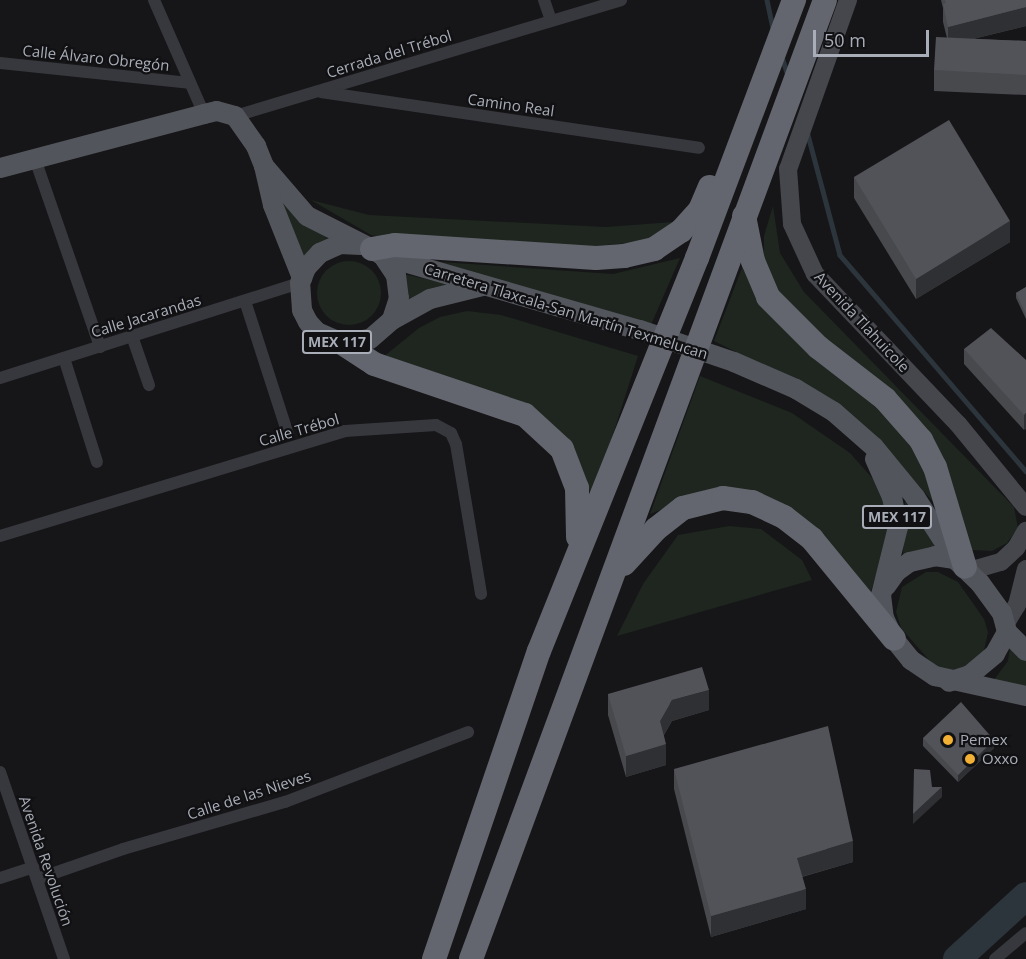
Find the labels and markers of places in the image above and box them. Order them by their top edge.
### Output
place label: Pemex [960,731,1008,749]
marker: Pemex [941,733,955,747]
place label: Oxxo [982,750,1018,768]
marker: Oxxo [963,752,977,766]

